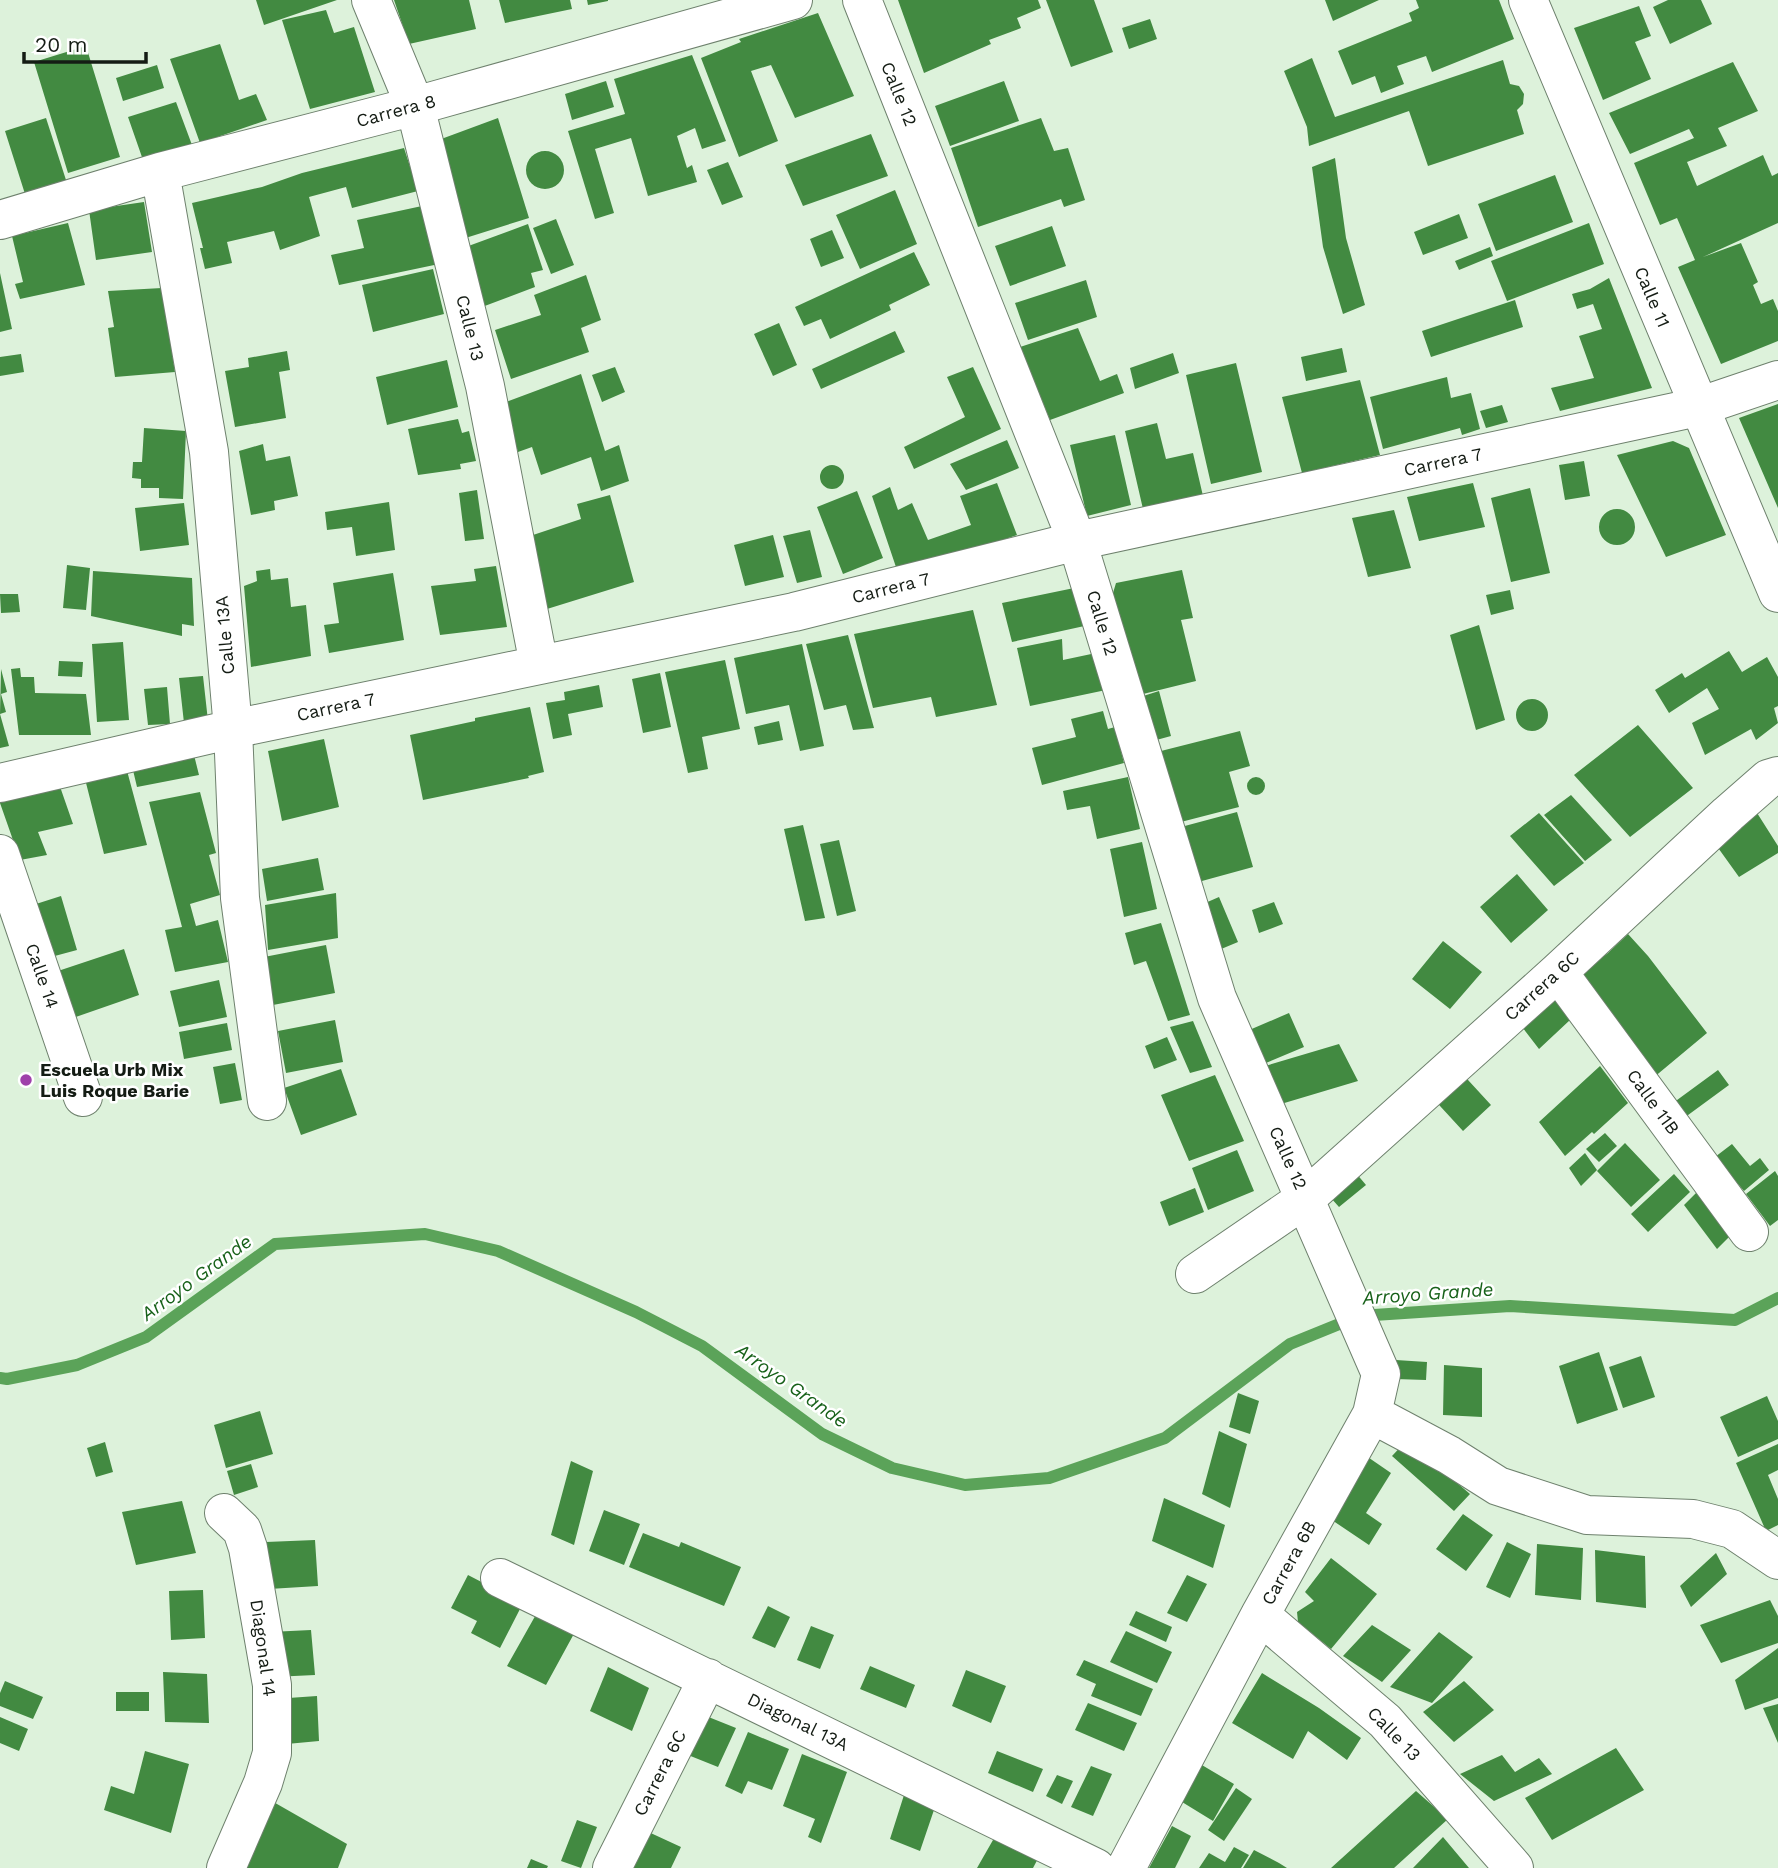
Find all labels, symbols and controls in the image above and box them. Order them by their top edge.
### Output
scale bar [24,21,147,65]
text: 20 m [35,32,87,57]
street label: Calle 12 [877,59,922,129]
street label: Carrera 8 [354,90,438,131]
street label: Calle 11 [1630,263,1675,330]
street label: Calle 13 [452,293,489,363]
street label: Carrera 7 [1402,443,1484,480]
street label: Carrera 7 [850,568,932,607]
street label: Calle 12 [1083,588,1122,658]
street label: Calle 13A [211,595,238,675]
street label: Carrera 7 [295,688,377,725]
street label: Calle 14 [22,940,63,1011]
street label: Carrera 6C [1500,947,1583,1025]
place label: Escuela Urb Mix Luis Roque Barie [40,1059,189,1101]
street label: Calle 11B [1623,1065,1684,1138]
marker: Escuela Urb Mix Luis Roque Barie [18,1072,34,1088]
street label: Calle 12 [1265,1123,1312,1193]
water label: Arroyo Grande [136,1230,256,1326]
water label: Arroyo Grande [1361,1277,1494,1310]
water label: Arroyo Grande [731,1338,852,1432]
street label: Carrera 6B [1257,1517,1320,1609]
street label: Diagonal 14 [246,1598,281,1698]
street label: Diagonal 13A [744,1688,852,1755]
street label: Calle 13 [1363,1702,1425,1765]
street label: Carrera 6C [629,1726,690,1819]

